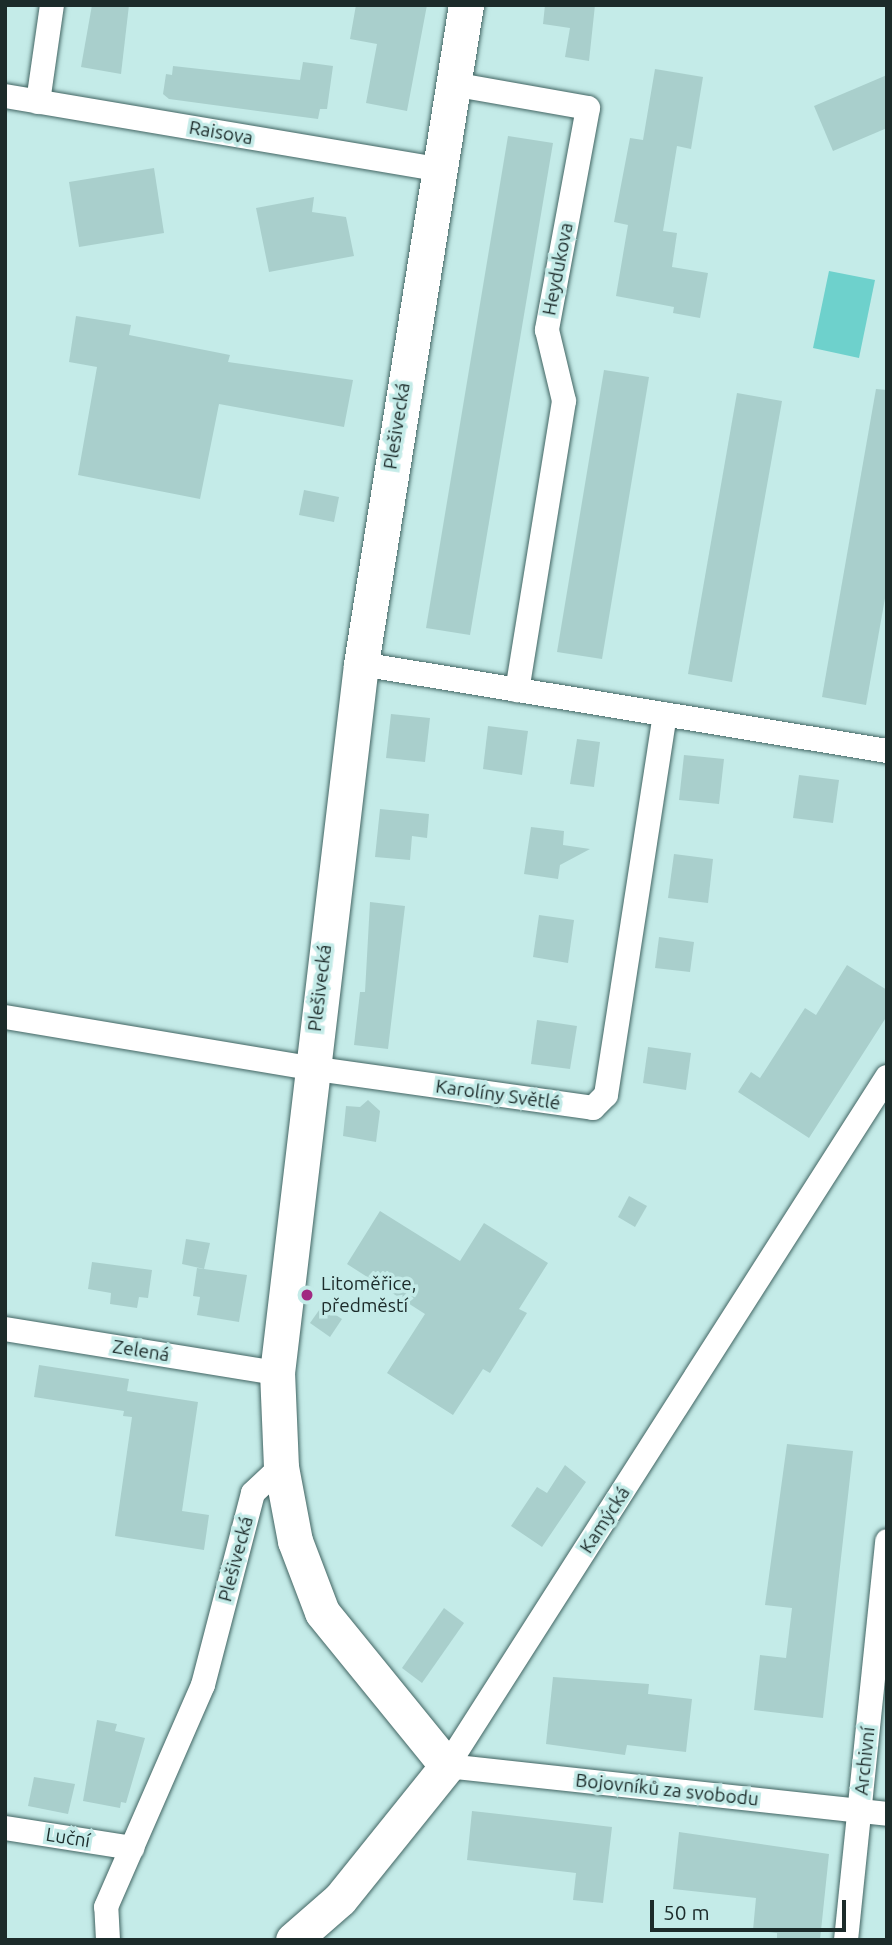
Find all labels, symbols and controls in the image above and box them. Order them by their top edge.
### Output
street label: Raisova [187,116,255,150]
street label: Heydukova [538,221,578,317]
street label: Plešivecká [379,381,415,471]
street label: Plešivecká [303,943,337,1033]
street label: Karolíny Světlé [434,1075,562,1115]
place label: Litoměřice, předměstí [321,1273,416,1317]
marker: Litoměřice, předměstí [299,1287,315,1303]
street label: Zelená [111,1335,171,1367]
street label: Kamýcká [575,1482,635,1558]
street label: Plešivecká [214,1514,258,1604]
street label: Archivní [850,1726,880,1796]
street label: Bojovníků za svobodu [574,1769,760,1811]
street label: Luční [44,1823,92,1853]
scale bar [654,1885,850,1929]
text: 50 m [663,1900,710,1924]

